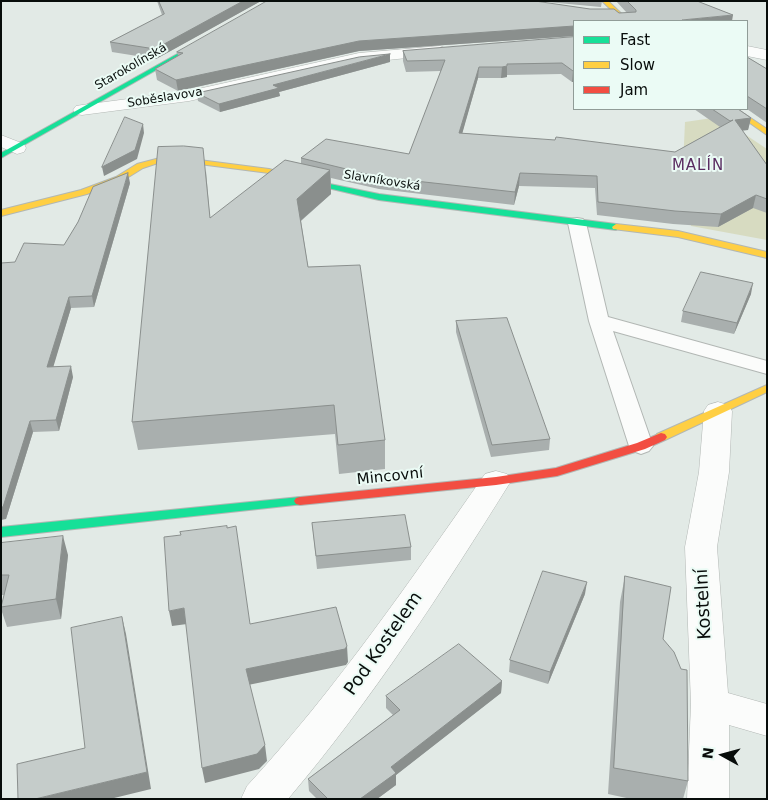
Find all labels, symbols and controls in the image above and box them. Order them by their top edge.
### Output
legend [573,20,748,110]
text: Fast [620,31,650,49]
street label: Starokolínská [93,41,169,93]
text: Slow [620,56,655,74]
text: Jam [620,81,648,99]
street label: Soběslavova [126,85,204,111]
district label: MALÍN [671,157,725,175]
street label: Slavníkovská [343,168,421,194]
street label: Mincovní [356,465,424,489]
street label: Kostelní [691,568,717,640]
street label: Pod Kostelem [340,588,428,700]
north arrow [698,730,748,780]
text: N [699,746,717,760]

